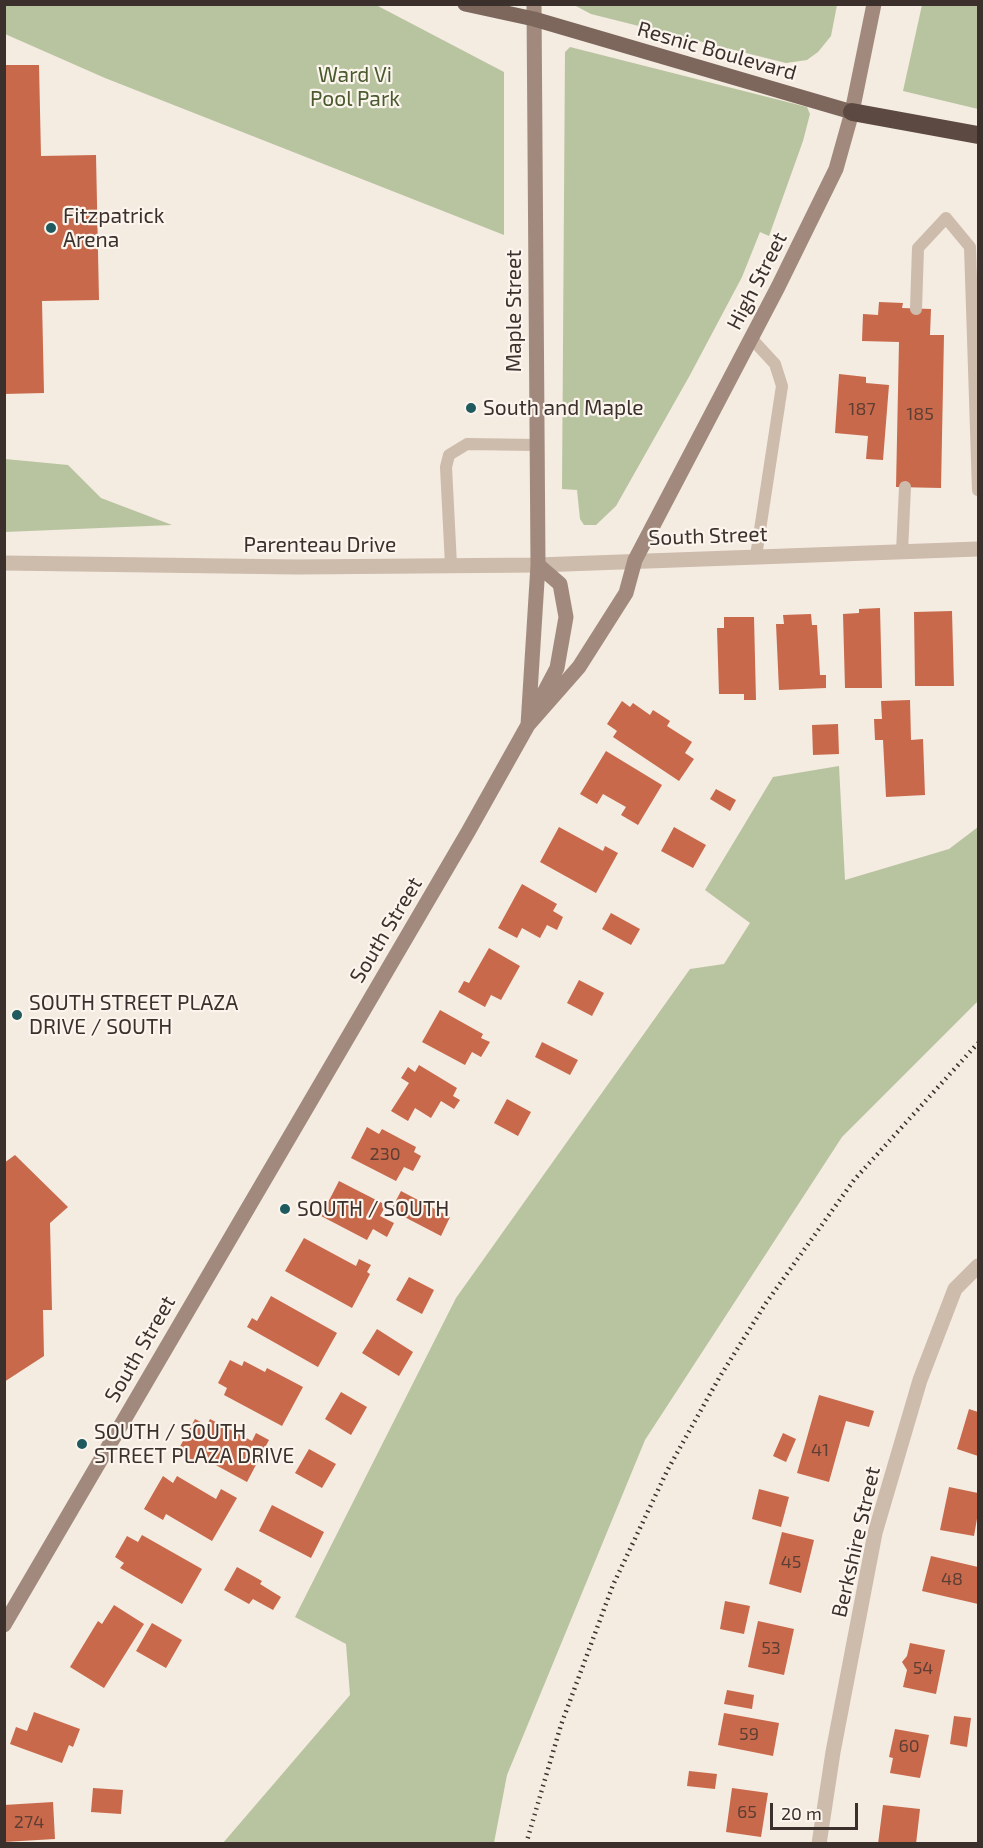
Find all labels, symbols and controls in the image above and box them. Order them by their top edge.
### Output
street label: Resnic Boulevard [635,16,799,86]
park label: Ward Vi Pool Park [310,62,400,112]
place label: Fitzpatrick Arena [63,203,165,253]
marker: Fitzpatrick Arena [44,221,58,235]
street label: High Street [722,228,792,334]
street label: Maple Street [501,250,527,372]
place label: South and Maple [483,395,644,421]
house number: 187 [848,398,876,420]
marker: South and Maple [464,401,478,415]
house number: 185 [906,403,934,425]
street label: South Street [648,521,768,551]
street label: Parenteau Drive [244,532,396,558]
street label: South Street [345,873,427,987]
place label: SOUTH STREET PLAZA DRIVE / SOUTH [29,990,238,1040]
marker: SOUTH STREET PLAZA DRIVE / SOUTH [10,1008,24,1022]
house number: 230 [370,1143,400,1165]
place label: SOUTH / SOUTH [297,1196,449,1222]
marker: SOUTH / SOUTH [278,1202,292,1216]
street label: South Street [99,1291,181,1407]
place label: SOUTH / SOUTH STREET PLAZA DRIVE [94,1419,294,1469]
marker: SOUTH / SOUTH STREET PLAZA DRIVE [75,1437,89,1451]
house number: 41 [811,1439,829,1461]
street label: Berkshire Street [826,1464,886,1620]
house number: 45 [781,1551,801,1573]
house number: 48 [941,1568,963,1590]
house number: 53 [761,1637,781,1659]
house number: 54 [913,1657,933,1679]
house number: 59 [739,1723,759,1745]
house number: 60 [898,1735,920,1757]
scale bar [773,1791,862,1829]
house number: 65 [737,1801,757,1823]
text: 20 m [781,1802,822,1824]
house number: 274 [14,1811,44,1833]

